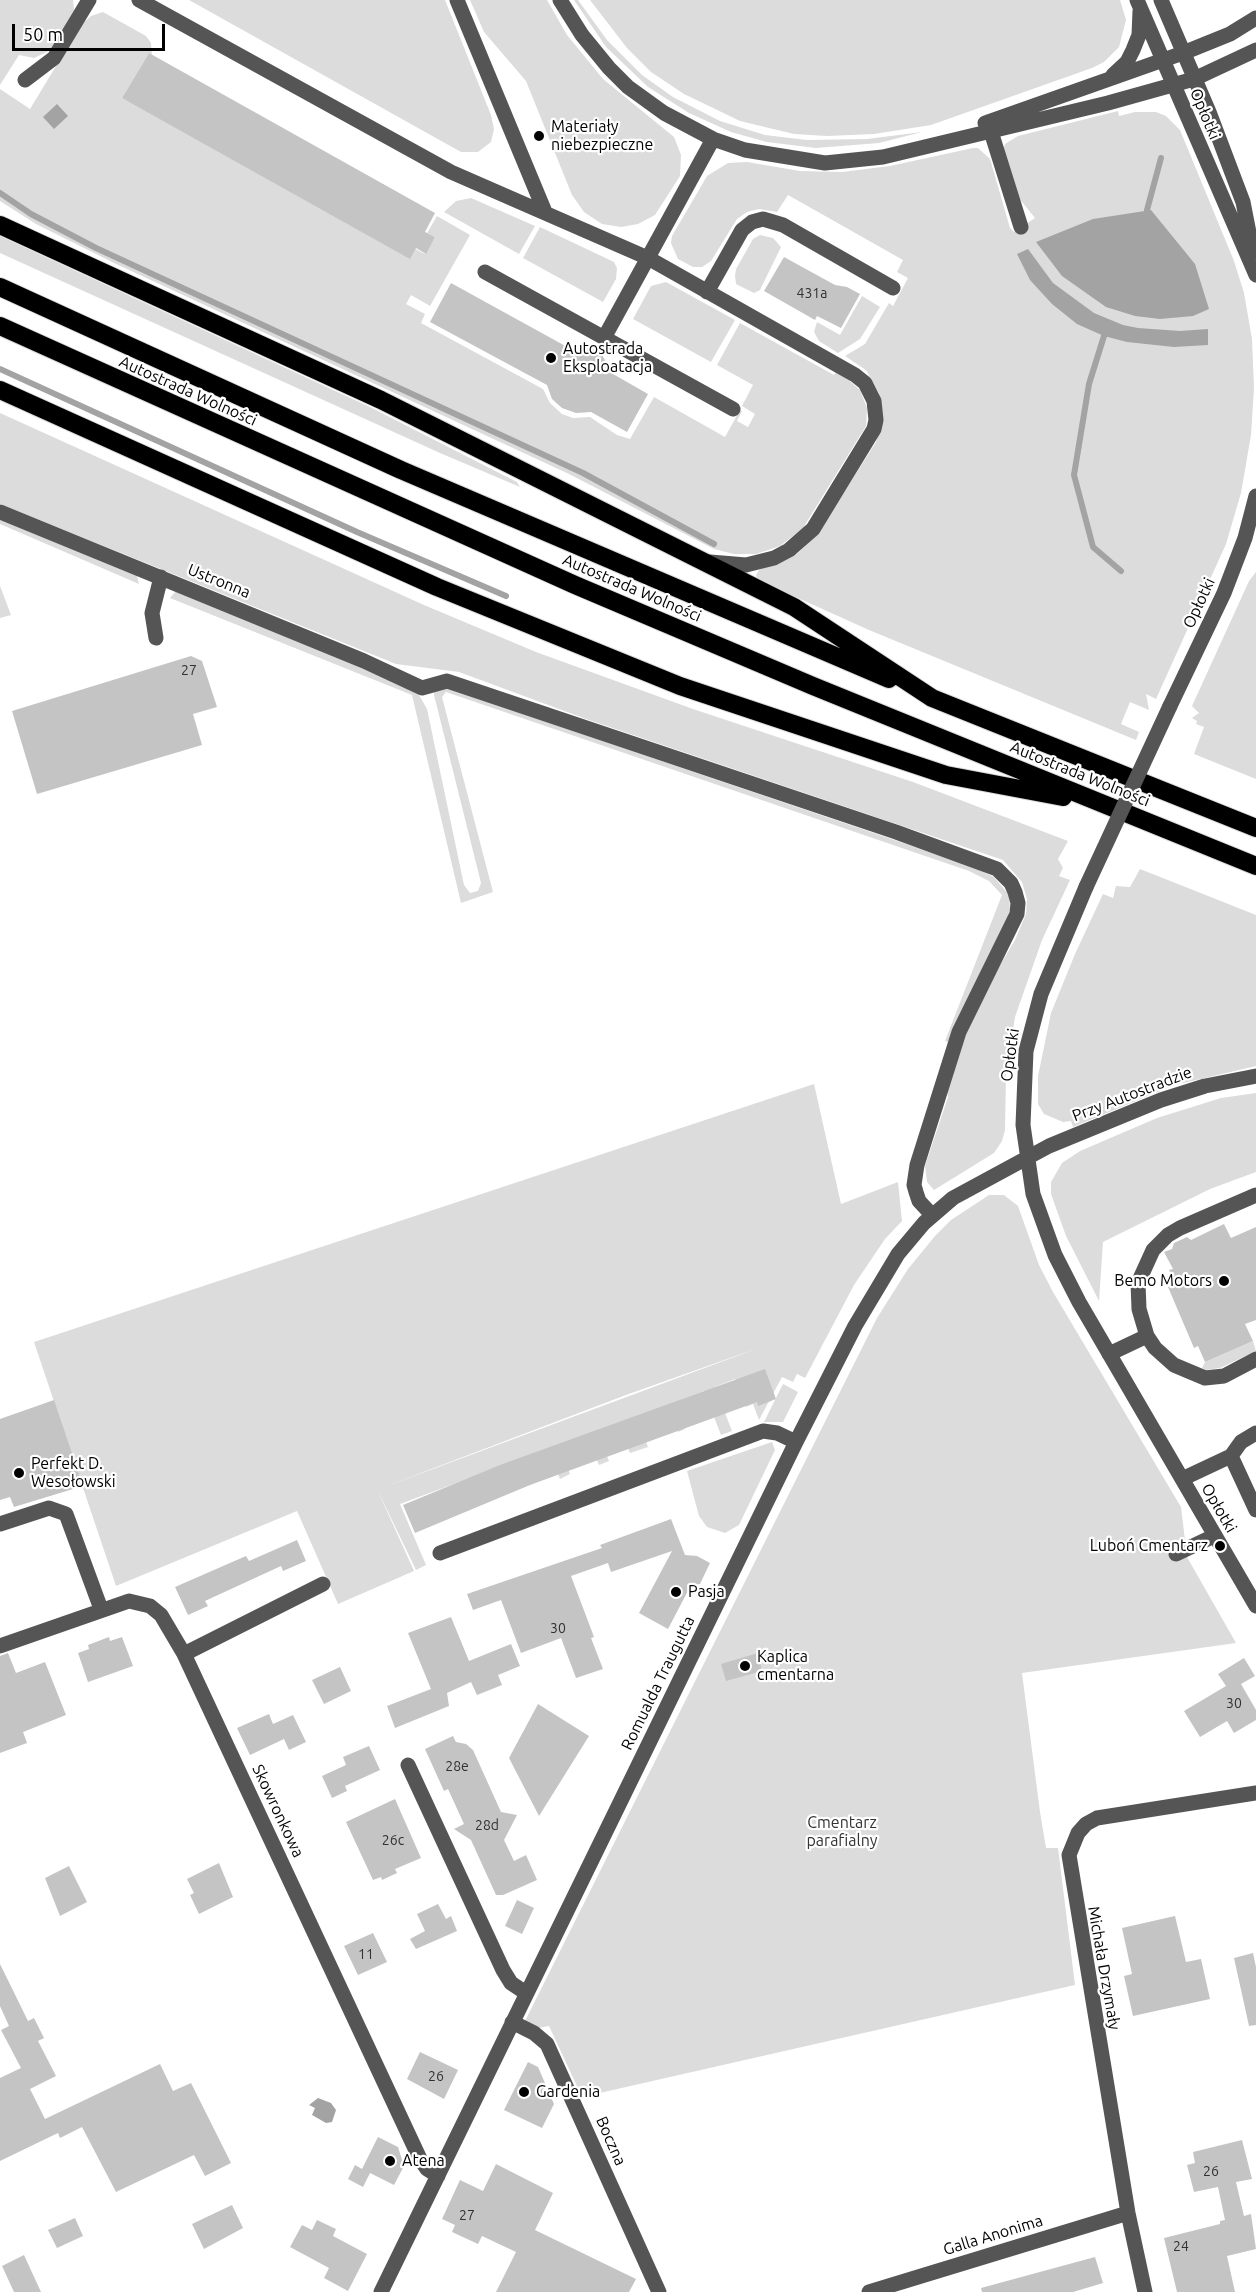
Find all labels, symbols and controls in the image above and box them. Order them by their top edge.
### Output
scale bar [15,12,168,50]
text: 50 m [23,24,63,44]
street label: Opłotki [1186,86,1224,142]
place label: Materiały niebezpieczne [551,117,653,155]
marker: Materiały niebezpieczne [532,129,546,143]
house number: 431a [797,285,827,301]
place label: Autostrada Eksploatacja [563,339,652,377]
marker: Autostrada Eksploatacja [544,351,558,365]
street label: Autostrada Wolności [116,352,260,430]
street label: Autostrada Wolności [560,550,704,626]
street label: Ustronna [185,560,253,602]
street label: Opłotki [1179,575,1219,631]
house number: 27 [181,662,197,678]
street label: Autostrada Wolności [1007,737,1153,811]
street label: Opłotki [997,1027,1023,1083]
street label: Przy Autostradzie [1070,1062,1194,1126]
place label: Bemo Motors [1114,1271,1212,1291]
marker: Bemo Motors [1217,1274,1231,1288]
place label: Perfekt D. Wesołowski [31,1454,116,1492]
marker: Perfekt D. Wesołowski [12,1466,26,1480]
street label: Opłotki [1197,1480,1241,1536]
place label: Luboń Cmentarz [1090,1536,1208,1556]
marker: Luboń Cmentarz [1213,1539,1227,1553]
place label: Pasja [688,1582,725,1602]
marker: Pasja [669,1585,683,1599]
street label: Romualda Traugutta [617,1613,699,1753]
house number: 30 [550,1620,566,1636]
place label: Kaplica cmentarna [757,1647,834,1685]
marker: Kaplica cmentarna [738,1659,752,1673]
house number: 30 [1226,1695,1242,1711]
house number: 28e [445,1758,469,1774]
street label: Skowronkowa [248,1762,308,1860]
park label: Cmentarz parafialny [807,1813,877,1851]
house number: 28d [475,1817,499,1833]
house number: 26c [382,1832,404,1848]
street label: Michała Drzymały [1084,1905,1124,2031]
house number: 11 [358,1946,374,1962]
house number: 26 [428,2068,444,2084]
place label: Gardenia [536,2082,600,2102]
marker: Gardenia [517,2085,531,2099]
street label: Boczna [592,2113,630,2169]
place label: Atena [402,2151,445,2171]
marker: Atena [383,2154,397,2168]
house number: 26 [1203,2163,1219,2179]
house number: 27 [459,2207,475,2223]
street label: Galla Anonima [941,2211,1045,2259]
house number: 24 [1173,2238,1189,2254]

